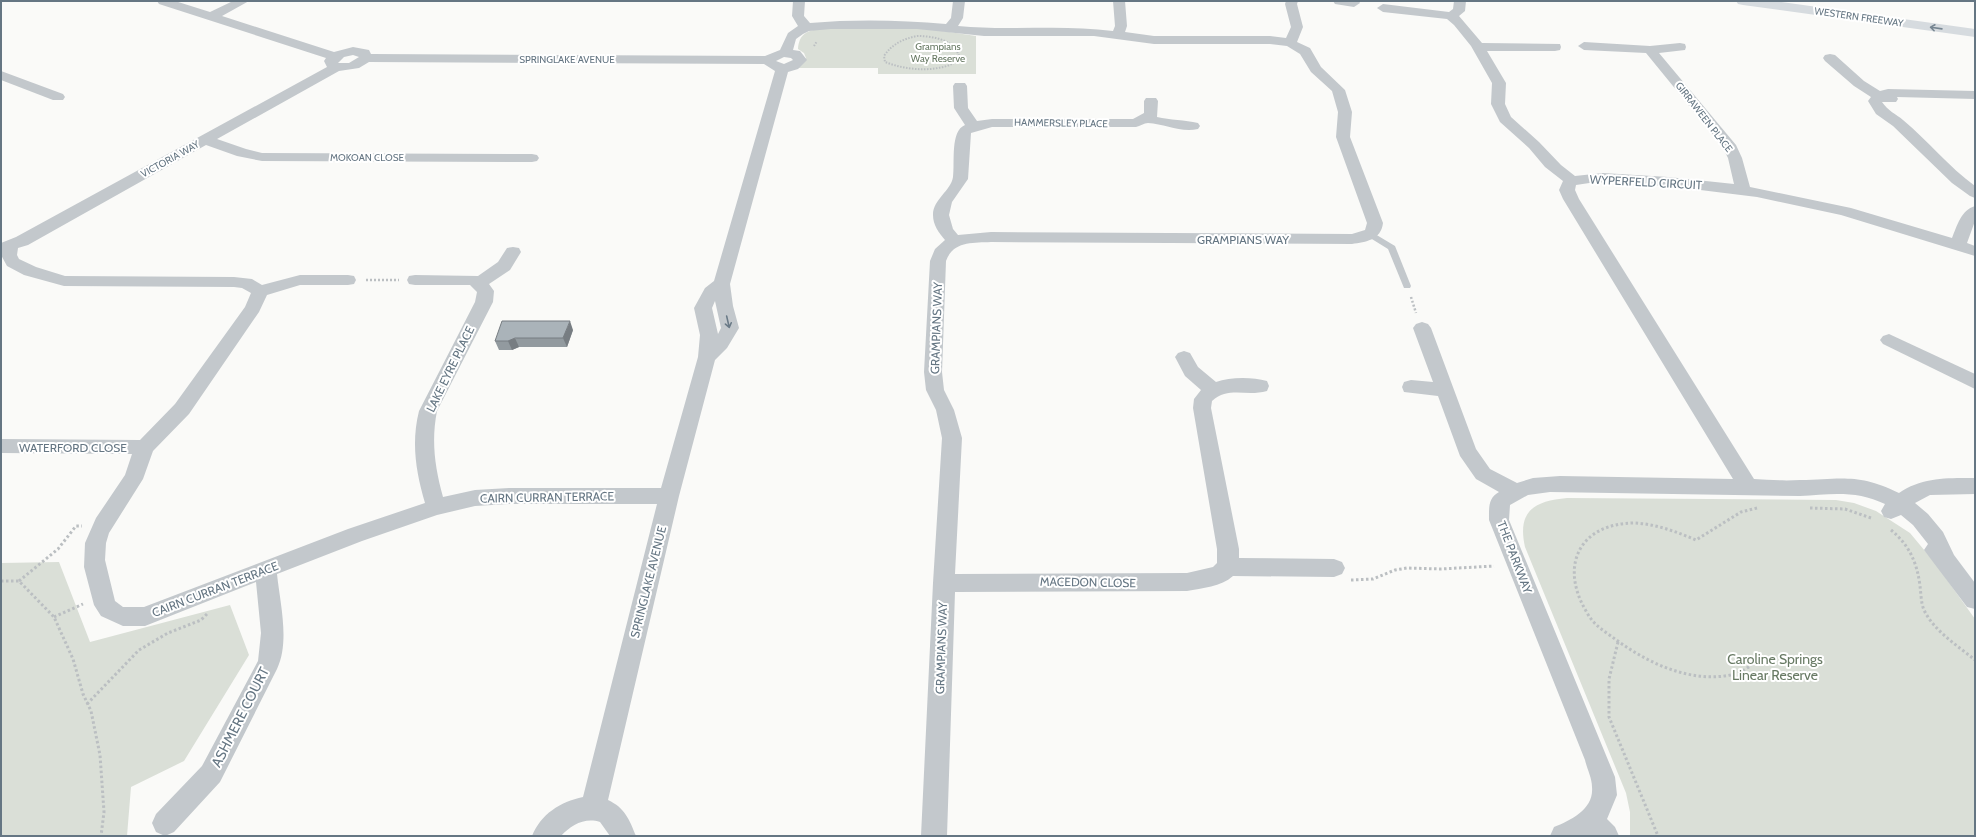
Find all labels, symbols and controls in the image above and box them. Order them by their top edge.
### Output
street label: WESTERN FREEWAY [1814,4,1905,30]
one-way arrow [1930,24,1943,32]
park label: Grampians Way Reserve [911,40,965,65]
street label: SPRINGLAKE AVENUE [519,53,615,66]
street label: GIRRAWEEN PLACE [1673,79,1736,155]
street label: HAMMERSLEY PLACE [1014,116,1108,130]
street label: VICTORIA WAY [138,137,202,180]
street label: MOKOAN CLOSE [330,151,405,164]
street label: WYPERFELD CIRCUIT [1589,172,1703,192]
street label: GRAMPIANS WAY [1197,232,1289,247]
street label: GRAMPIANS WAY [927,281,945,374]
one-way arrow [725,315,733,328]
street label: LAKE EYRE PLACE [423,323,477,414]
street label: WATERFORD CLOSE [19,440,127,455]
street label: CAIRN CURRAN TERRACE [480,488,615,506]
street label: THE PARKWAY [1494,519,1536,596]
street label: SPRINGLAKE AVENUE [627,524,669,640]
street label: CAIRN CURRAN TERRACE [150,558,281,620]
street label: MACEDON CLOSE [1040,574,1137,590]
street label: GRAMPIANS WAY [932,601,950,694]
park label: Caroline Springs Linear Reserve [1727,650,1823,684]
street label: ASHMERE COURT [207,663,273,770]

